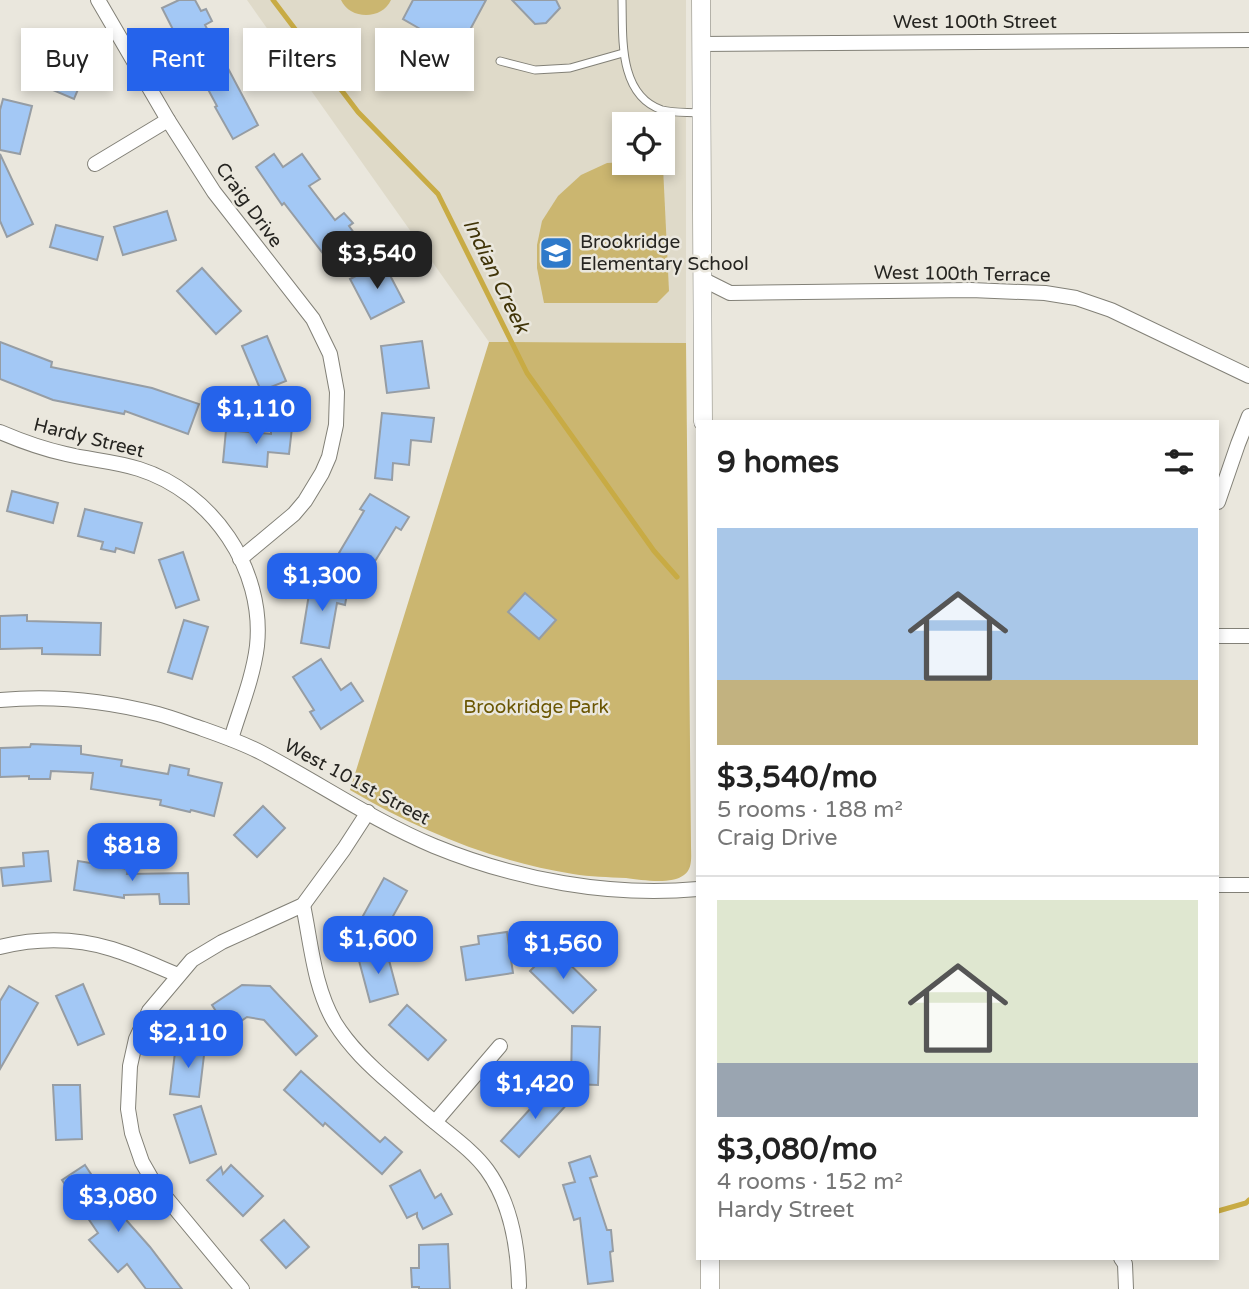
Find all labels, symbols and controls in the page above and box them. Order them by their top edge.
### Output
street label: West 100th Street [893,11,1057,33]
chip: Buy [21,28,113,91]
chip: Rent [127,28,229,91]
chip: Filters [243,28,361,91]
chip: New [375,28,474,91]
map controls [612,112,675,175]
button: locate [612,112,675,175]
street label: Craig Drive [211,158,287,252]
water label: Indian Creek [457,215,535,339]
place label: Brookridge Elementary School [580,231,749,275]
pin: $3,540 [320,232,434,291]
school or university icon: Brookridge Elementary School [537,234,575,272]
text: $3,540 [338,240,416,268]
street label: West 100th Terrace [873,261,1051,287]
pin: $1,110 [199,386,313,446]
text: $1,110 [217,395,295,423]
street label: Hardy Street [31,414,147,462]
icon: filters [1160,443,1198,481]
text: 9 homes [717,444,839,481]
pin: $1,300 [265,554,379,613]
text: $1,300 [283,562,361,590]
icon: home [895,573,1021,699]
park label: Brookridge Park [463,696,609,718]
street label: West 101st Street [280,734,434,830]
text: $3,540/mo [717,759,877,796]
text: 5 rooms · 188 m² [717,796,903,824]
pin: $818 [91,824,173,883]
text: Craig Drive [717,824,837,852]
text: $818 [103,832,161,860]
pin: $1,600 [321,916,435,976]
pin: $1,560 [506,922,620,981]
text: $1,600 [339,925,417,953]
text: $1,560 [524,930,602,958]
icon: home [895,945,1021,1071]
pin: $2,110 [131,1010,245,1070]
text: $2,110 [149,1019,227,1047]
pin: $1,420 [478,1062,592,1121]
text: $1,420 [496,1070,574,1098]
text: $3,080/mo [717,1131,877,1168]
text: 4 rooms · 152 m² [717,1168,903,1196]
pin: $3,080 [61,1174,175,1234]
text: $3,080 [79,1183,157,1211]
text: Hardy Street [717,1196,854,1224]

